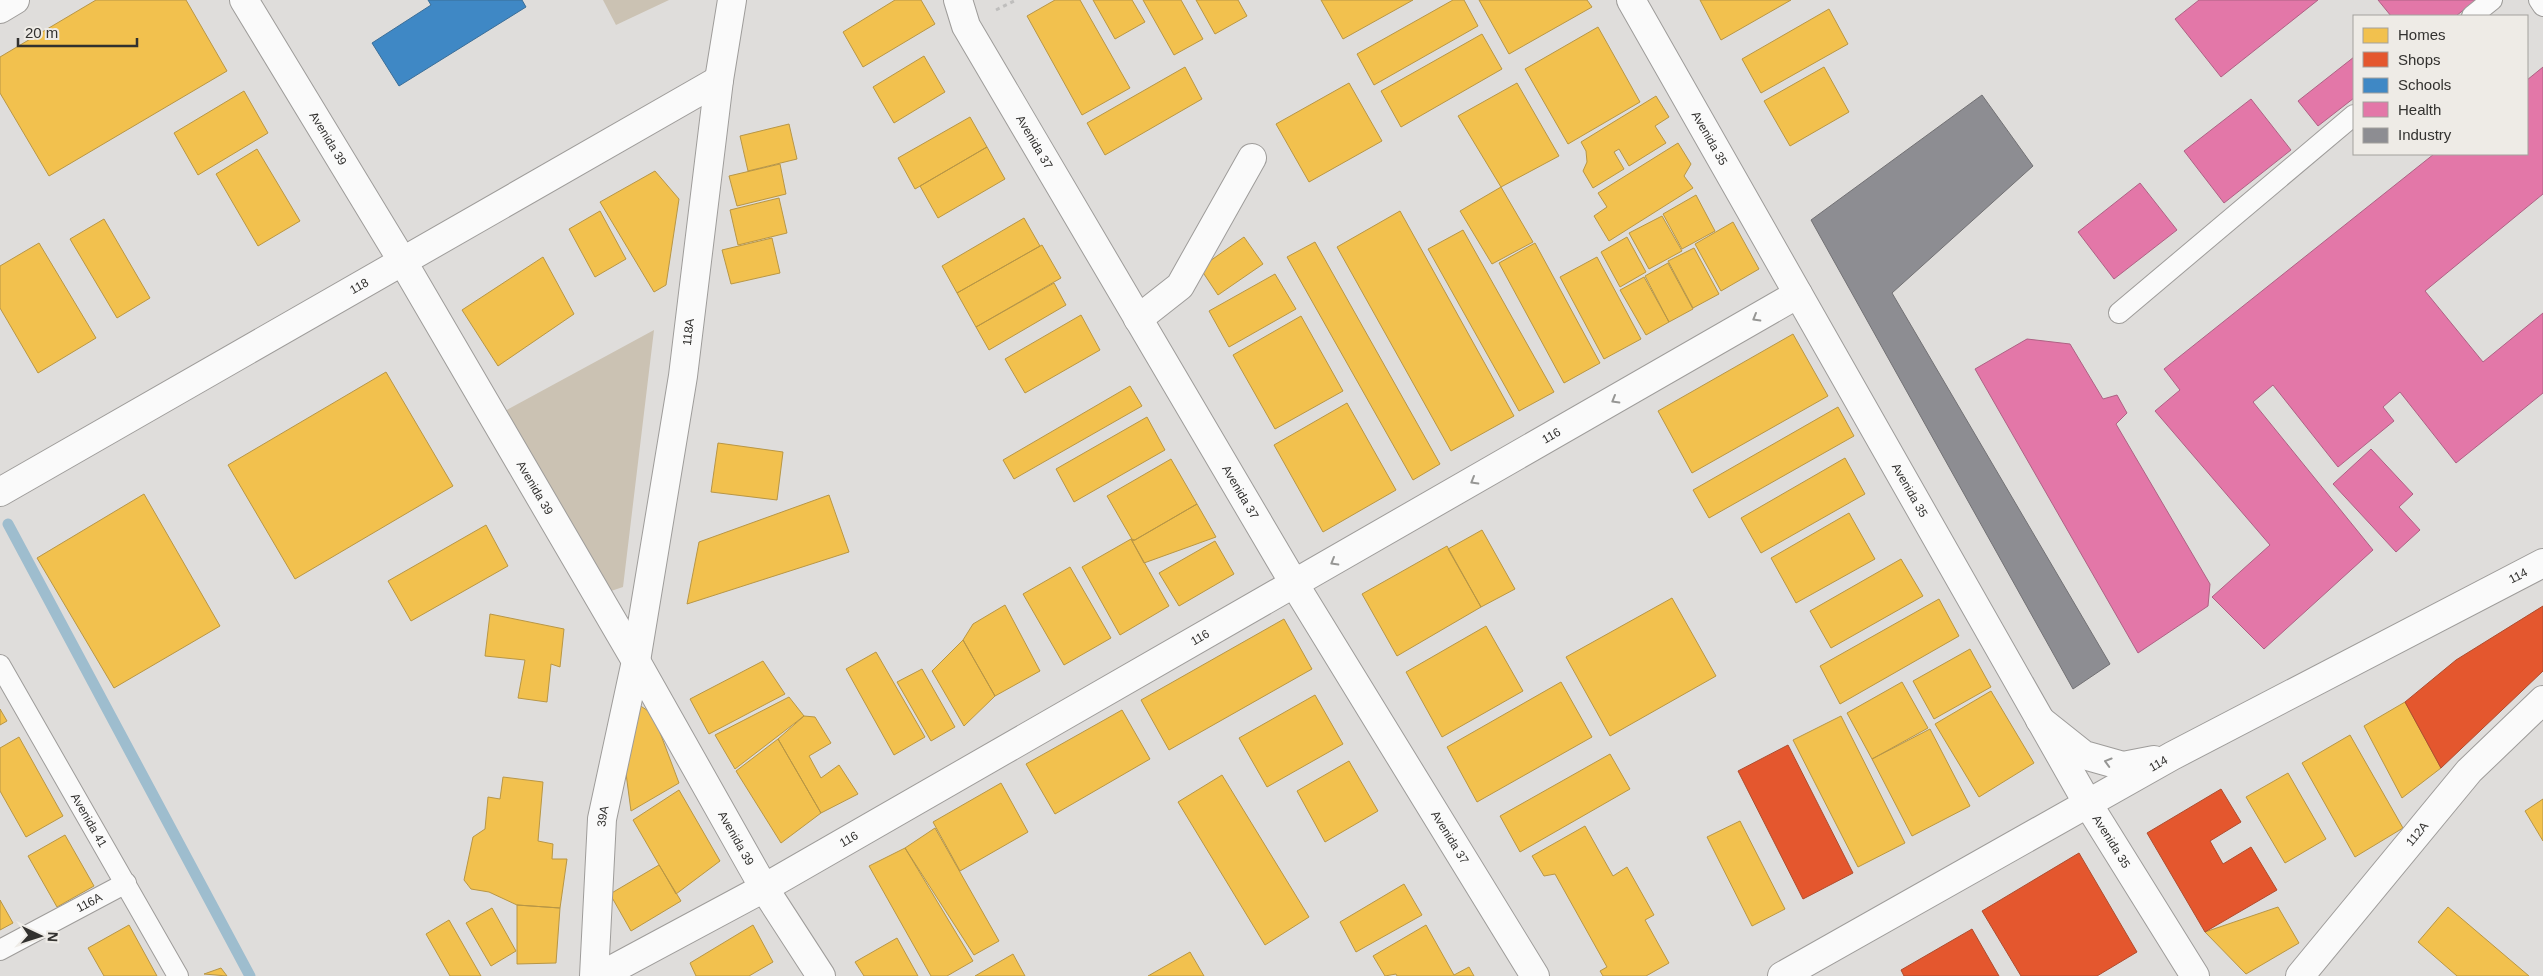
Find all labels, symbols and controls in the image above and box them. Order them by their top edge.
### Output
scale bar [18,15,136,47]
legend [2353,15,2528,155]
text: 20 m [25,24,58,41]
text: Homes [2398,26,2446,43]
text: Shops [2398,51,2441,68]
text: Schools [2398,76,2451,93]
text: Health [2398,101,2441,118]
street label: Avenida 39 [307,109,350,168]
street label: Avenida 35 [1689,109,1731,168]
street label: Avenida 37 [1013,113,1056,172]
text: Industry [2398,126,2452,143]
street label: 118 [347,275,371,297]
one-way arrow [1752,312,1761,322]
street label: 118A [680,318,697,346]
one-way arrow [1611,393,1620,403]
street label: 116 [1539,425,1563,447]
street label: Avenida 39 [514,458,556,518]
street label: Avenida 35 [1889,461,1931,520]
street label: Avenida 37 [1219,463,1262,522]
one-way arrow [1471,475,1480,485]
one-way arrow [1330,556,1339,566]
street label: 114 [2506,565,2530,587]
street label: 116 [1188,627,1212,648]
street label: 114 [2146,753,2170,775]
one-way arrow [2104,757,2112,767]
street label: Avenida 41 [68,791,110,850]
street label: 39A [595,804,612,827]
street label: Avenida 37 [1428,808,1472,867]
street label: Avenida 39 [715,809,757,868]
street label: Avenida 35 [2090,812,2133,871]
street label: 112A [2403,819,2431,849]
street label: 116 [837,828,861,850]
street label: 116A [74,890,104,915]
north arrow [15,911,65,961]
text: N [45,931,61,943]

